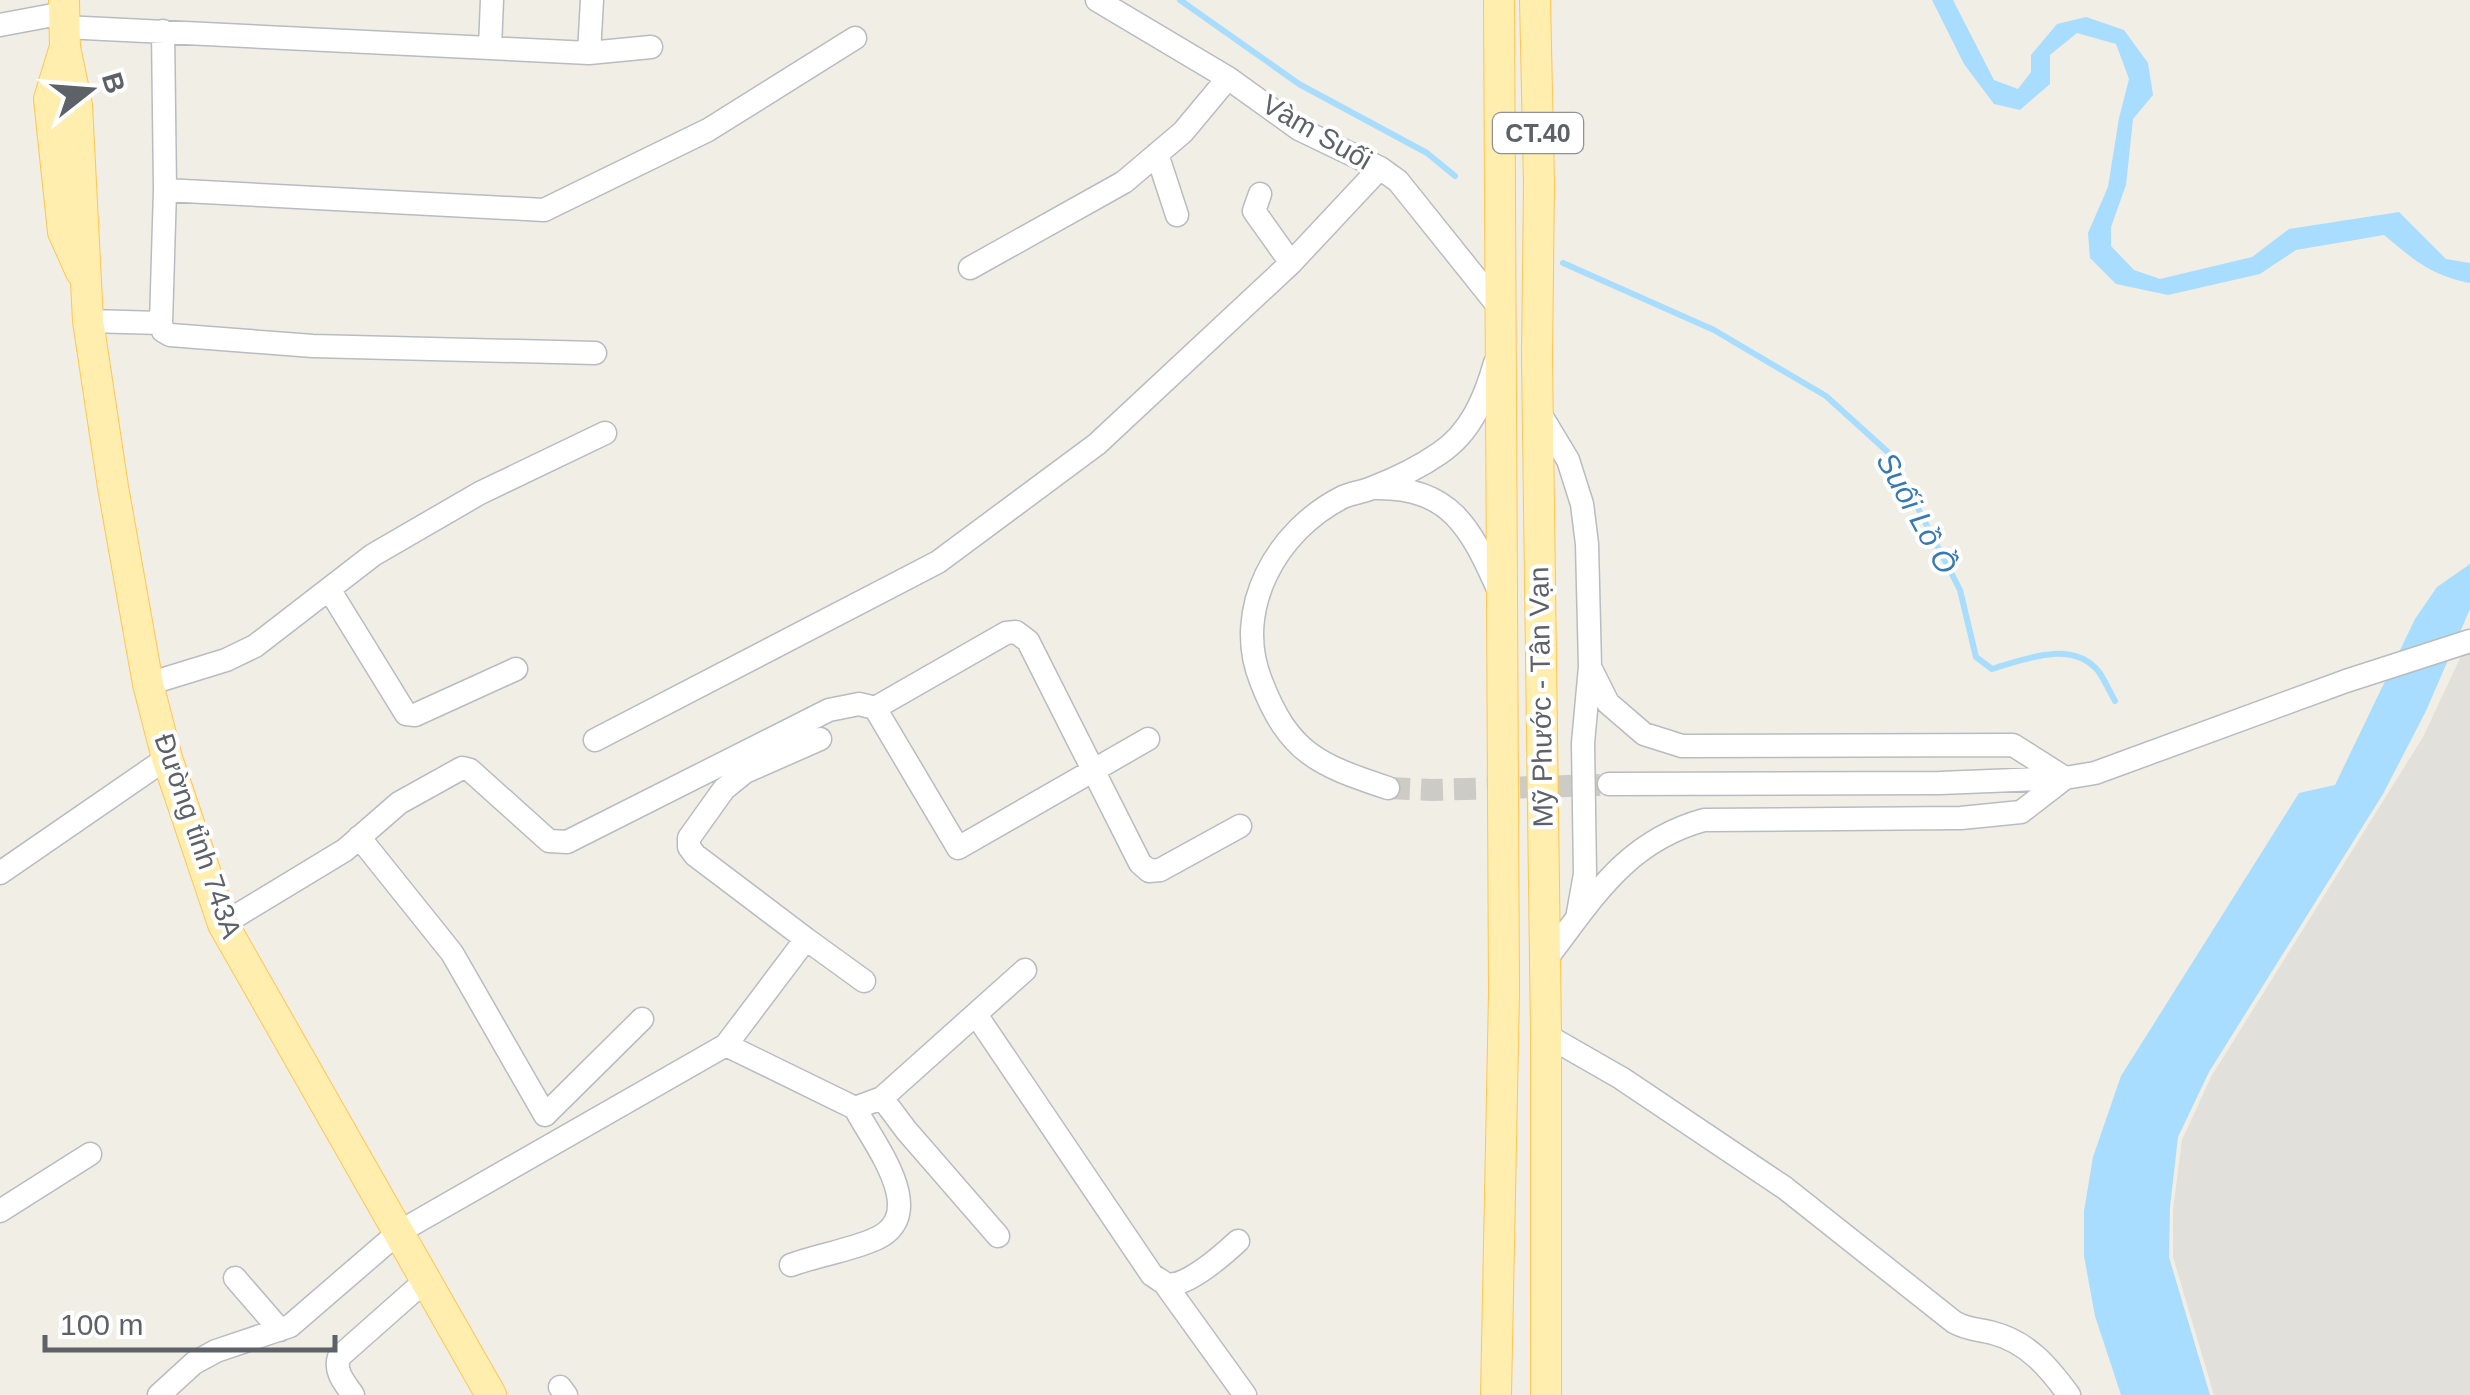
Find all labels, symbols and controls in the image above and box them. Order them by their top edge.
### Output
north arrow [40,40,140,140]
text: B [96,69,131,97]
street label: Vàm Suối [1257,88,1377,176]
road number: CT.40 [1493,113,1583,153]
water label: Suối Lồ Ồ [1870,447,1964,579]
street label: Mỹ Phước - Tân Vạn [1523,566,1559,828]
street label: Đường tỉnh 743A [148,730,248,943]
scale bar [45,1290,335,1352]
text: 100 m [60,1308,143,1341]

